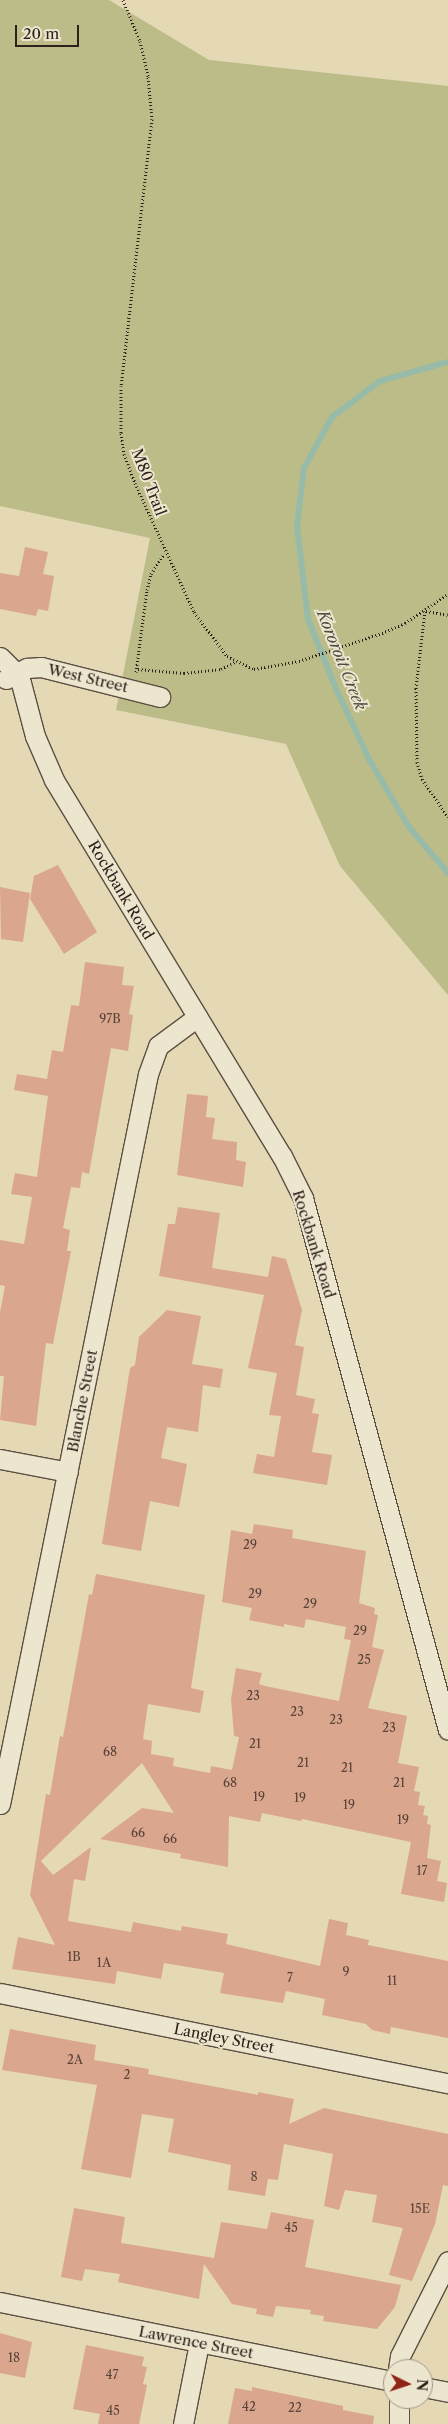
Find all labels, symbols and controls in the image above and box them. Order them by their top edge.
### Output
scale bar [18,15,81,47]
text: 20 m [23,24,59,43]
street label: M80 Trail [128,446,170,518]
water label: Kororoit Creek [313,607,371,713]
street label: West Street [46,660,130,696]
street label: Rockbank Road [84,837,158,943]
house number: 97B [99,1012,121,1026]
street label: Rockbank Road [289,1187,339,1301]
street label: Blanche Street [63,1348,101,1454]
house number: 29 [243,1538,257,1552]
house number: 29 [248,1587,262,1601]
house number: 29 [303,1597,317,1611]
house number: 29 [353,1624,367,1638]
house number: 25 [357,1653,371,1667]
house number: 23 [246,1689,260,1703]
house number: 23 [290,1705,304,1719]
house number: 23 [329,1713,343,1727]
house number: 23 [382,1721,396,1735]
house number: 21 [249,1737,261,1751]
house number: 68 [103,1745,117,1759]
house number: 21 [297,1756,309,1770]
house number: 21 [341,1761,353,1775]
house number: 68 [223,1776,237,1790]
house number: 21 [393,1776,405,1790]
house number: 19 [253,1790,265,1804]
house number: 19 [294,1791,306,1805]
house number: 19 [343,1798,355,1812]
house number: 19 [397,1813,409,1827]
house number: 66 [131,1826,145,1840]
house number: 66 [163,1832,177,1846]
house number: 17 [417,1864,427,1878]
house number: 1B [67,1950,81,1964]
house number: 1A [97,1956,111,1970]
house number: 9 [342,1965,350,1979]
house number: 7 [287,1971,293,1985]
house number: 11 [387,1974,397,1988]
street label: Langley Street [172,2019,276,2057]
house number: 2A [67,2053,83,2067]
house number: 2 [124,2068,130,2082]
house number: 8 [250,2170,258,2184]
house number: 15E [410,2202,430,2216]
house number: 45 [284,2221,298,2235]
street label: Lawrence Street [137,2322,255,2362]
house number: 18 [8,2351,20,2365]
north arrow [383,2359,433,2409]
house number: 47 [106,2368,118,2382]
text: N [413,2378,431,2392]
house number: 42 [242,2400,256,2414]
house number: 22 [288,2401,302,2415]
house number: 45 [106,2404,120,2418]

